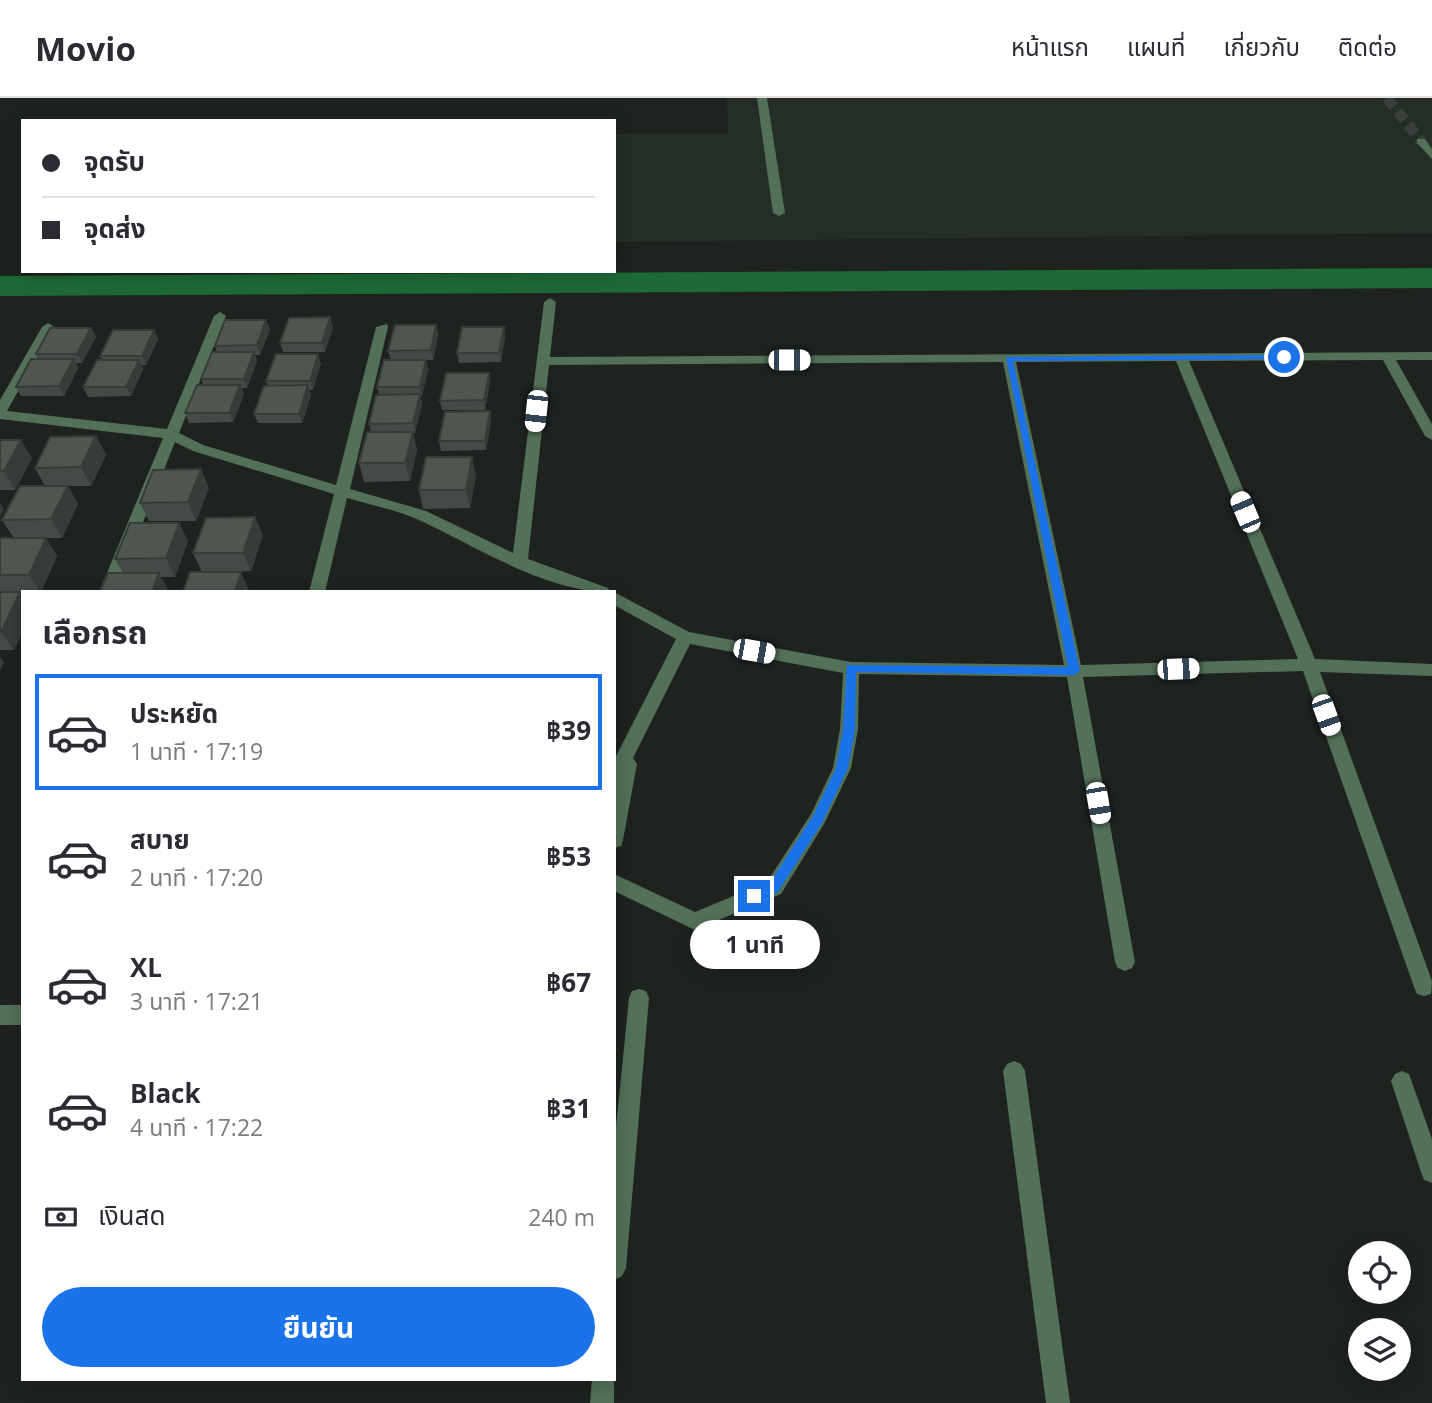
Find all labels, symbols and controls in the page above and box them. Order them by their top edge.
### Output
text: Movio [35,26,136,71]
text: หน้าแรก [1011,30,1089,63]
text: แผนที่ [1127,30,1185,63]
text: เกี่ยวกับ [1223,30,1300,63]
text: ติดต่อ [1338,30,1397,63]
text: จุดรับ [84,143,145,179]
text: จุดส่ง [84,210,146,246]
route start [1268,341,1300,373]
car [769,350,811,371]
car [524,389,549,433]
car [1228,489,1263,535]
text: เลือกรถ [42,610,147,653]
car [732,637,777,665]
car [1157,658,1200,680]
car [1309,692,1344,738]
text: ประหยัด [130,695,218,731]
icon: car [46,701,109,764]
text: ฿39 [546,712,591,748]
text: 1 นาที · 17:19 [130,735,263,767]
car [1085,780,1112,826]
text: สบาย [130,821,190,857]
icon: car [46,827,109,890]
text: ฿53 [546,838,591,874]
text: 2 นาที · 17:20 [130,861,263,893]
route end [738,880,770,912]
callout: 1 นาที [689,920,819,970]
text: 1 นาที [726,928,784,960]
text: XL [130,949,162,985]
icon: car [46,953,109,1016]
text: ฿67 [546,964,591,1000]
text: 3 นาที · 17:21 [130,985,263,1017]
text: Black [130,1075,201,1111]
icon: car [46,1079,109,1142]
text: ฿31 [546,1090,591,1126]
text: 4 นาที · 17:22 [130,1111,263,1143]
text: เงินสด [98,1197,165,1233]
icon: cash [42,1198,80,1236]
text: 240 m [528,1201,595,1233]
map controls [1348,1241,1411,1381]
button: locate [1348,1241,1411,1304]
button: ยืนยัน [42,1287,595,1367]
button: layers [1348,1318,1411,1381]

